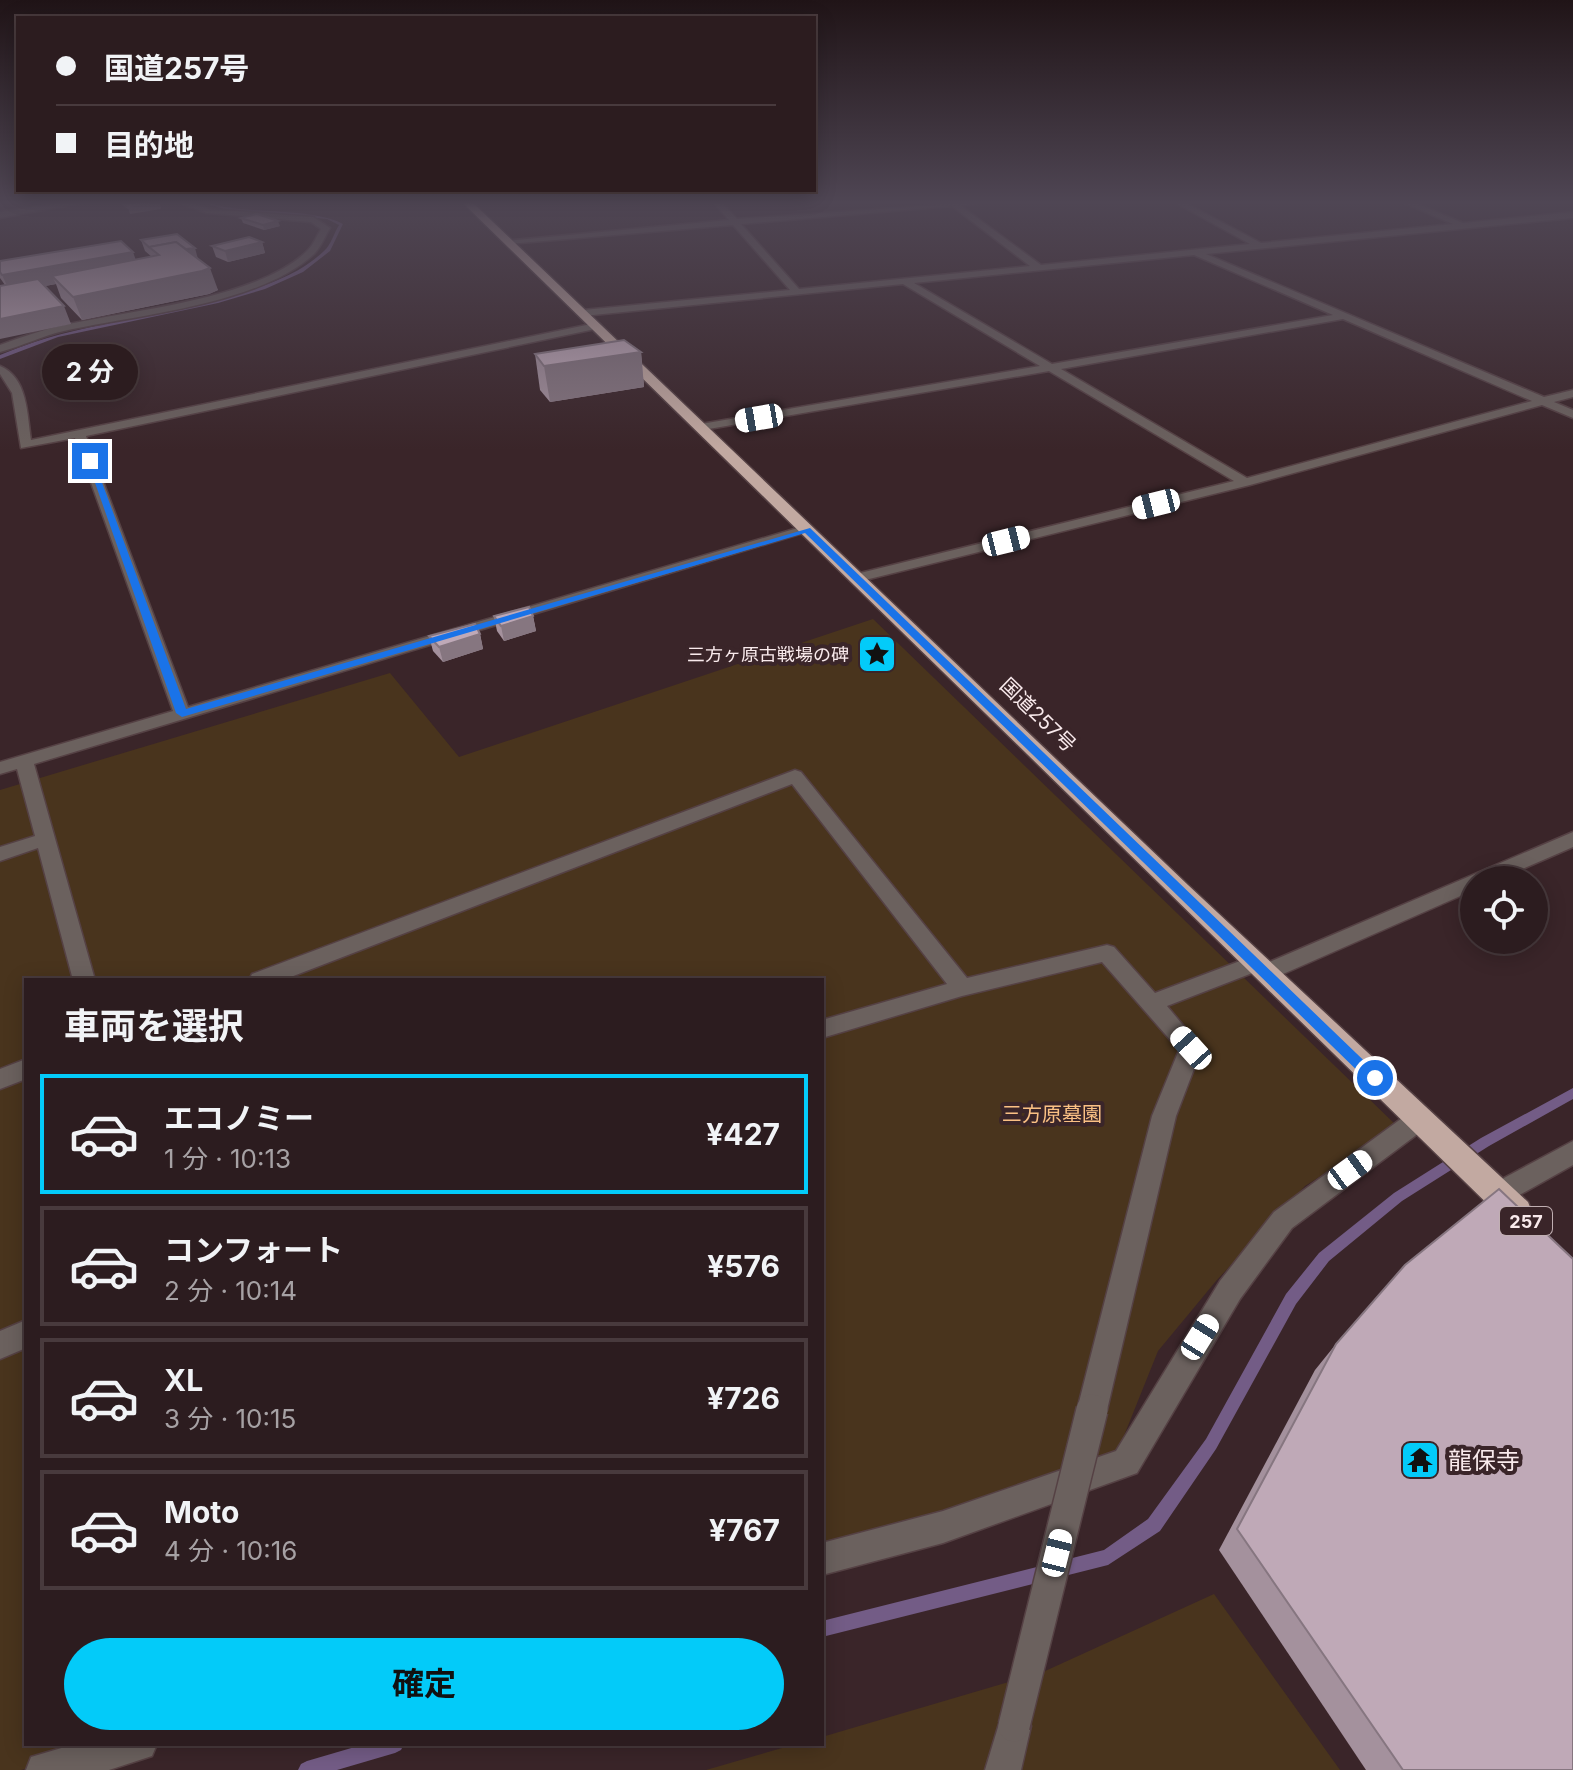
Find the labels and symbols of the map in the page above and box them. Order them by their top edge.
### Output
callout: 2 分 [42,345,138,401]
car [733,402,785,434]
route end [72,443,108,479]
car [1130,487,1182,521]
car [980,524,1032,558]
place icon: 三方ヶ原古戦場の碑 [856,633,898,675]
place label: 三方ヶ原古戦場の碑 [687,644,849,665]
street label: 国道257号 [995,673,1081,757]
car [1166,1022,1216,1074]
route start [1357,1060,1393,1096]
park label: 三方原墓園 [1002,1102,1102,1126]
car [1324,1146,1376,1194]
road number: 257 [1500,1207,1552,1235]
car [1177,1310,1223,1364]
temple icon: 龍保寺 [1399,1439,1441,1481]
place label: 龍保寺 [1448,1446,1520,1475]
car [1040,1527,1074,1579]

